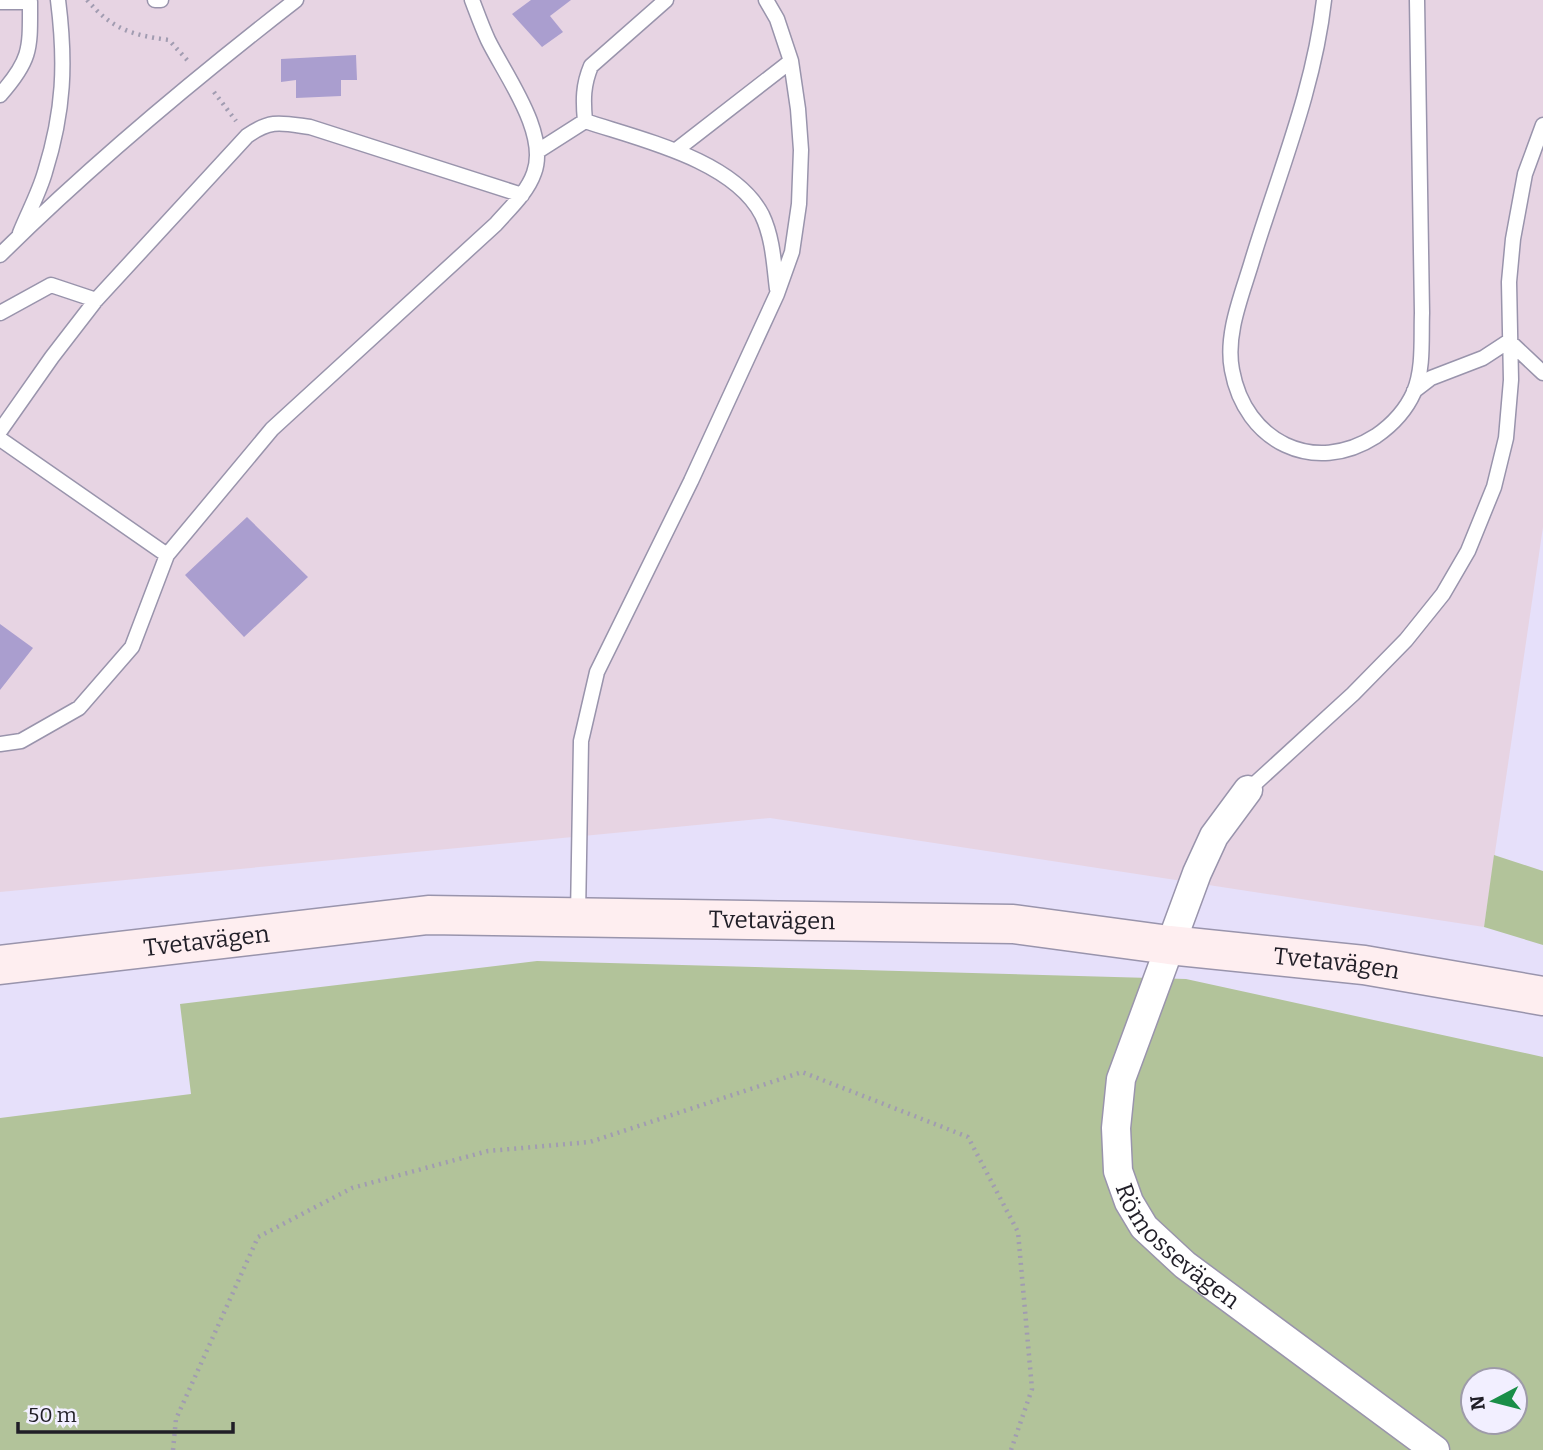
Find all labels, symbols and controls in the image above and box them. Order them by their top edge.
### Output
street label: Tvetavägen [708,905,836,935]
street label: Tvetavägen [142,920,271,962]
street label: Tvetavägen [1272,942,1402,985]
street label: Römossevägen [1110,1180,1245,1315]
north arrow [1459,1366,1529,1436]
scale bar [18,1390,233,1434]
text: N [1465,1394,1490,1412]
text: 50 m [28,1402,77,1428]

